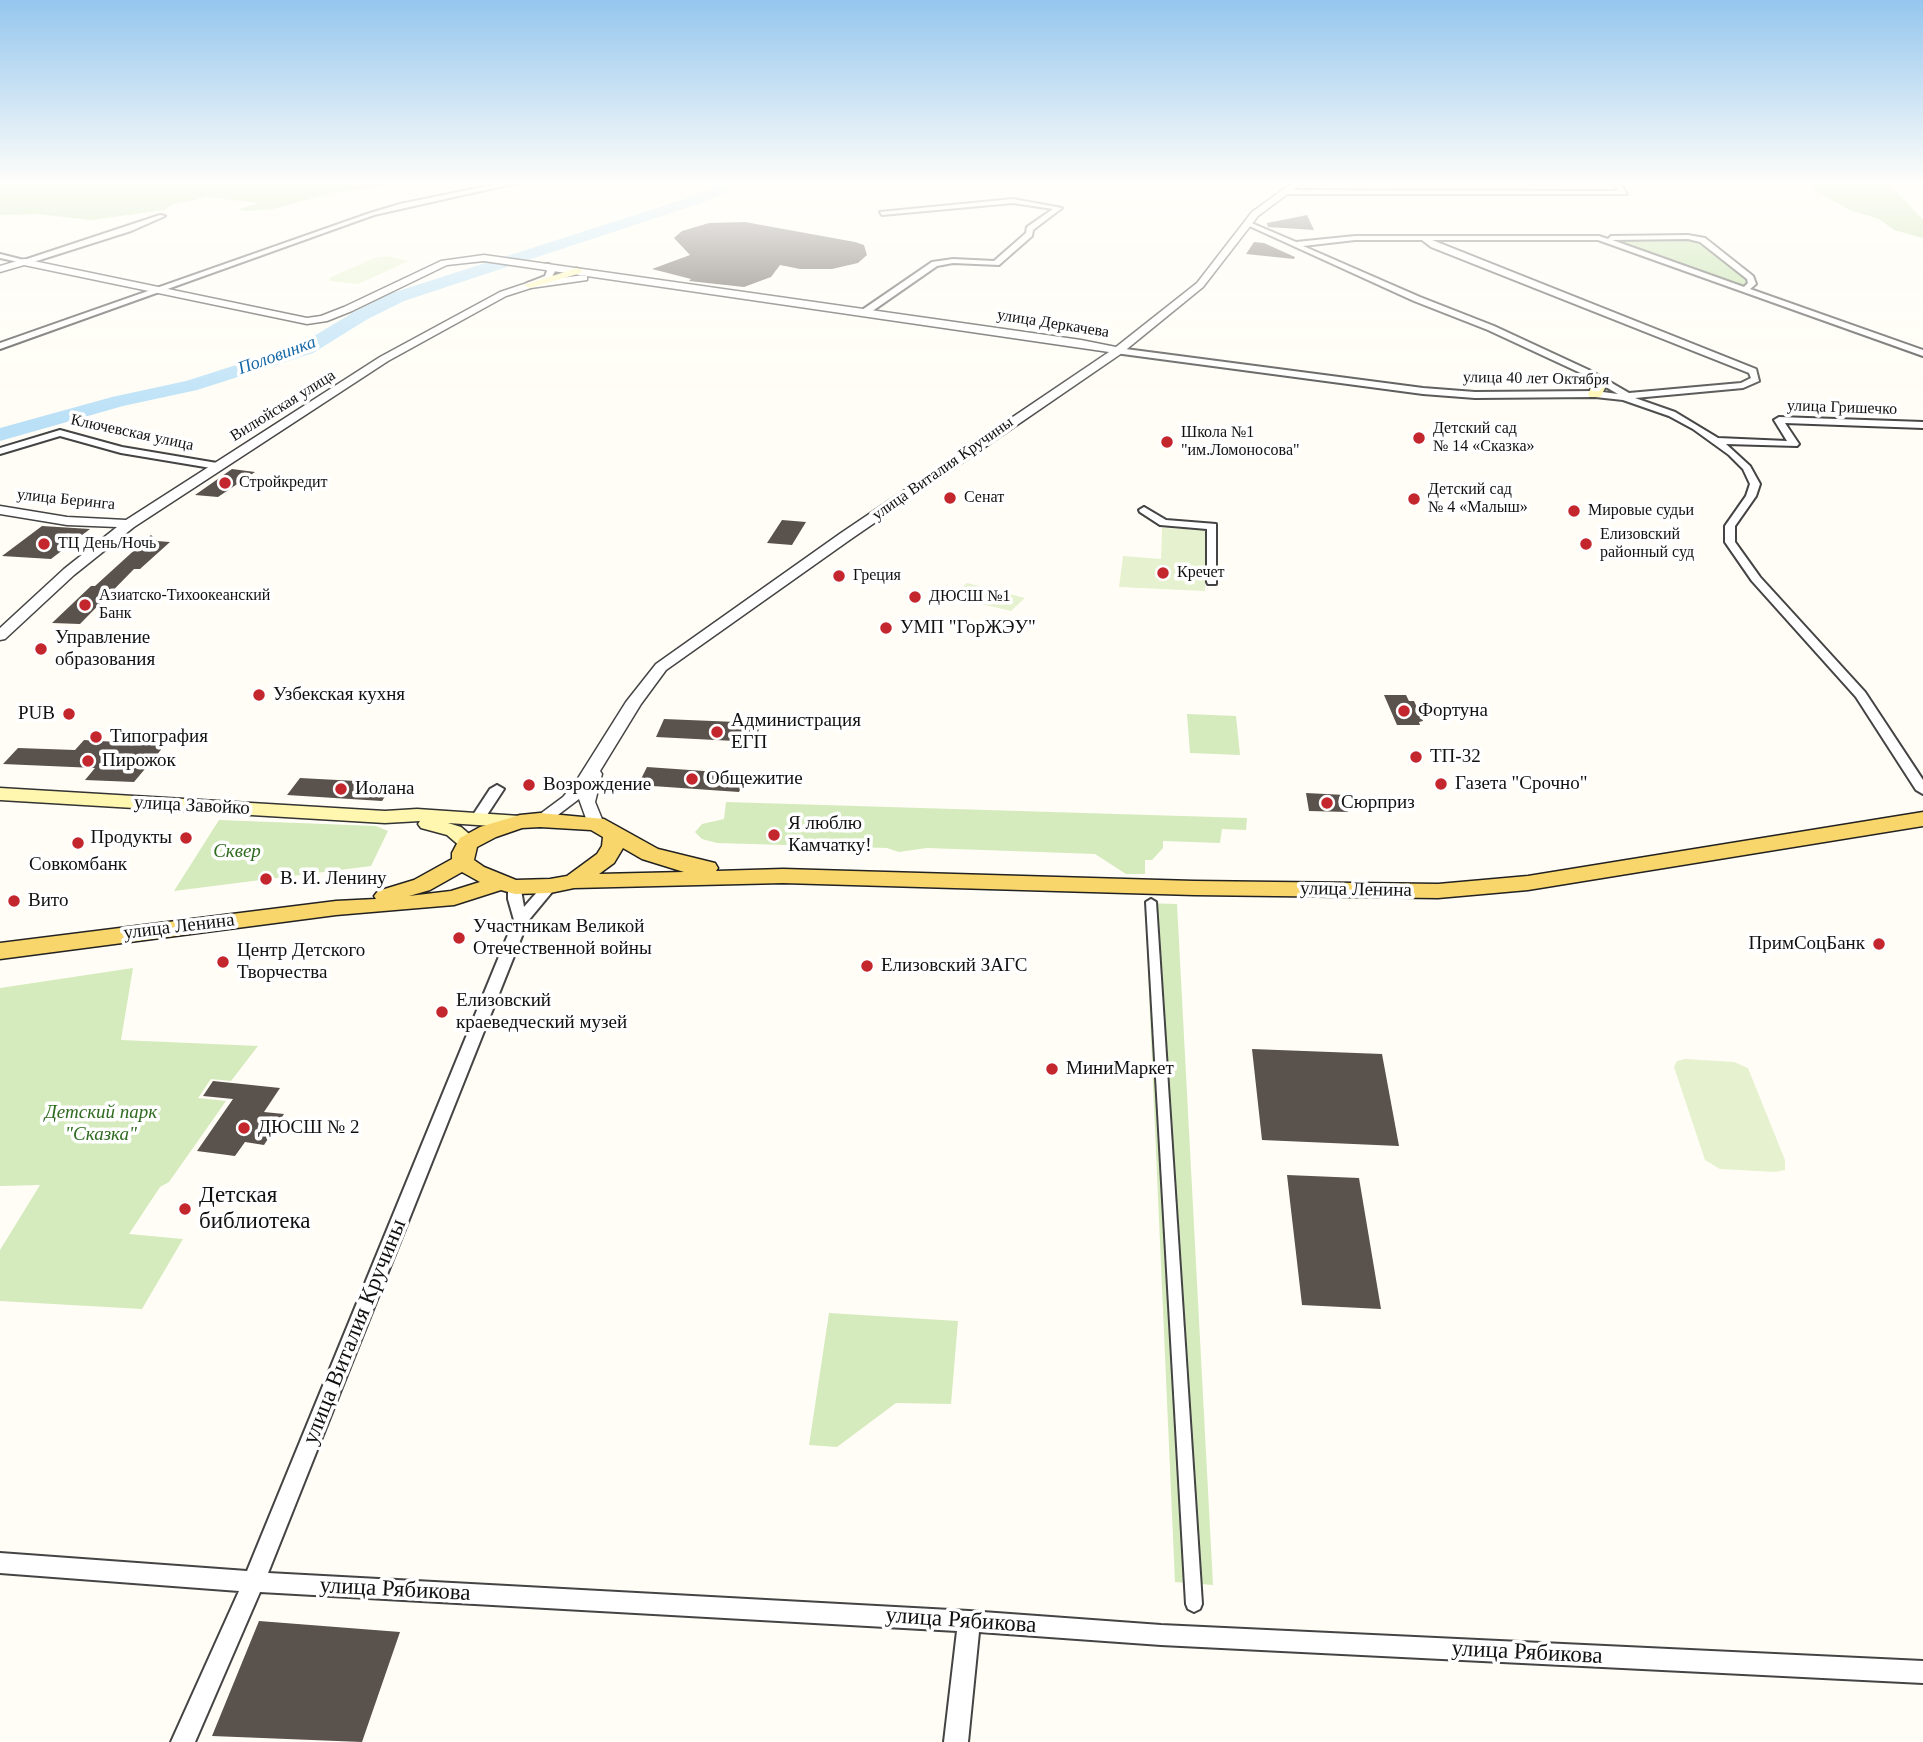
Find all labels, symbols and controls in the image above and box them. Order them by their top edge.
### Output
street label: улица Деркачева [996,306,1110,342]
water label: Половинка [235,332,319,380]
street label: Вилюйская улица [227,366,339,446]
street label: улица 40 лет Октября [1463,368,1609,390]
street label: улица Гришечко [1787,396,1897,420]
street label: Ключевская улица [69,411,195,455]
street label: улица Виталия Кручины [869,413,1017,525]
place label: Детский сад № 14 «Сказка» [1433,419,1535,457]
place label: Школа №1 "им.Ломоносова" [1181,423,1300,461]
marker: Детский сад № 14 «Сказка» [1411,430,1427,446]
marker: Школа №1 "им.Ломоносова" [1159,434,1175,450]
place label: Стройкредит [239,473,328,493]
marker: Стройкредит [217,475,233,491]
place label: Детский сад № 4 «Малыш» [1428,480,1528,518]
street label: улица Беринга [16,485,116,515]
place label: Сенат [964,488,1004,508]
marker: Сенат [942,490,958,506]
marker: Детский сад № 4 «Малыш» [1406,491,1422,507]
place label: Мировые судьи [1588,501,1694,521]
marker: Мировые судьи [1566,503,1582,519]
place label: Елизовский районный суд [1600,525,1694,563]
place label: ТЦ День/Ночь [58,534,156,554]
marker: ТЦ День/Ночь [36,536,52,552]
marker: Елизовский районный суд [1578,536,1594,552]
place label: Кречет [1177,563,1225,583]
marker: Кречет [1155,565,1171,581]
place label: Греция [853,566,901,586]
marker: Греция [831,568,847,584]
place label: Азиатско-Тихоокеанский Банк [99,586,270,624]
place label: ДЮСШ №1 [929,587,1010,607]
marker: ДЮСШ №1 [907,589,923,605]
marker: Азиатско-Тихоокеанский Банк [77,597,93,613]
place label: УМП "ГорЖЭУ" [900,617,1036,639]
marker: УМП "ГорЖЭУ" [878,620,894,636]
place label: Управление образования [55,627,155,671]
marker: Управление образования [33,641,49,657]
place label: Узбекская кухня [273,684,405,706]
marker: Узбекская кухня [251,687,267,703]
place label: Фортуна [1418,700,1488,722]
place label: PUB [18,703,55,725]
marker: Фортуна [1396,703,1412,719]
marker: PUB [61,706,77,722]
place label: Администрация ЕГП [731,710,861,754]
marker: Администрация ЕГП [709,724,725,740]
place label: Типография [110,726,208,748]
marker: Типография [88,729,104,745]
place label: ТП-32 [1430,746,1481,768]
marker: ТП-32 [1408,749,1424,765]
place label: Пирожок [102,750,176,772]
marker: Пирожок [80,753,96,769]
place label: Общежитие [706,768,803,790]
marker: Общежитие [684,771,700,787]
place label: Газета "Срочно" [1455,773,1588,795]
place label: Возрождение [543,774,651,796]
marker: Газета "Срочно" [1433,776,1449,792]
marker: Возрождение [521,777,537,793]
place label: Иолана [355,778,414,800]
marker: Иолана [333,781,349,797]
street label: улица Завойко [134,792,250,820]
place label: Сюрприз [1341,792,1415,814]
marker: Сюрприз [1319,795,1335,811]
place label: Я люблю Камчатку! [788,813,871,857]
place label: Продукты [91,827,172,849]
marker: Я люблю Камчатку! [766,827,782,843]
marker: Продукты [178,830,194,846]
marker: Совкомбанк [70,835,86,851]
park label: Сквер [213,841,261,863]
place label: Совкомбанк [29,854,127,876]
place label: В. И. Ленину [280,868,387,890]
marker: В. И. Ленину [258,871,274,887]
street label: улица Ленина [1300,878,1412,902]
place label: Вито [28,890,68,912]
marker: Вито [6,893,22,909]
street label: улица Ленина [122,909,236,945]
place label: Участникам Великой Отечественной войны [473,916,652,960]
marker: Участникам Великой Отечественной войны [451,930,467,946]
place label: ПримСоцБанк [1749,933,1865,955]
marker: ПримСоцБанк [1871,936,1887,952]
place label: Центр Детского Творчества [237,940,365,984]
marker: Центр Детского Творчества [215,954,231,970]
place label: Елизовский ЗАГС [881,955,1027,977]
marker: Елизовский ЗАГС [859,958,875,974]
place label: Елизовский краеведческий музей [456,990,627,1034]
marker: Елизовский краеведческий музей [434,1004,450,1020]
place label: МиниМаркет [1066,1058,1174,1080]
marker: МиниМаркет [1044,1061,1060,1077]
park label: Детский парк "Сказка" [45,1102,157,1146]
place label: ДЮСШ № 2 [258,1117,359,1139]
marker: ДЮСШ № 2 [236,1120,252,1136]
place label: Детская библиотека [199,1182,310,1236]
marker: Детская библиотека [177,1201,193,1217]
street label: улица Виталия Кручины [297,1215,413,1449]
street label: улица Рябикова [319,1572,471,1608]
street label: улица Рябикова [885,1602,1037,1640]
street label: улица Рябикова [1451,1635,1603,1671]

